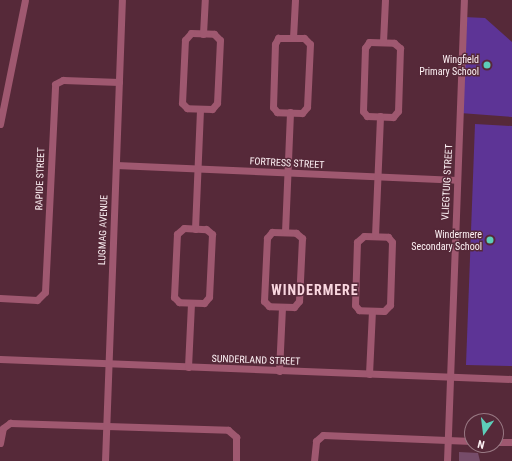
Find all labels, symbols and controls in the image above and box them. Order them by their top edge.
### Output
place label: Wingfield Primary School [419,53,479,76]
marker: Wingfield Primary School [482,60,492,70]
street label: VLIEGTUIG STREET [439,144,455,220]
street label: RAPIDE STREET [33,147,47,211]
street label: FORTRESS STREET [249,155,325,171]
street label: LUGMAG AVENUE [96,195,110,265]
place label: Windermere Secondary School [411,228,482,252]
marker: Windermere Secondary School [485,235,495,245]
district label: WINDERMERE [271,282,359,298]
street label: SUNDERLAND STREET [211,352,301,368]
north arrow [464,413,504,453]
text: N [476,437,486,451]

